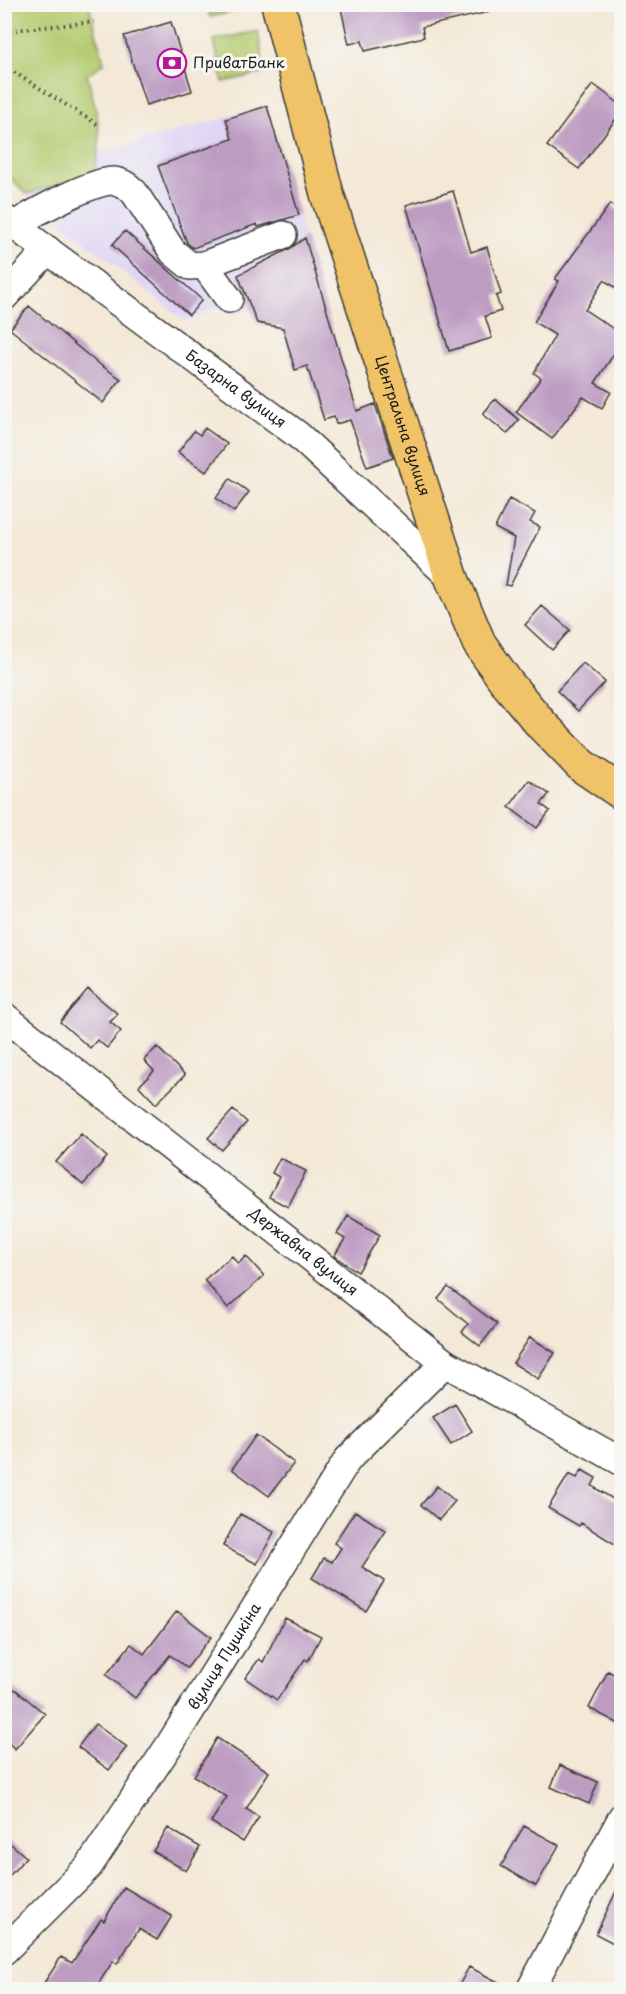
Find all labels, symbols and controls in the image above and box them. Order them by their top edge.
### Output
bank icon: ПриватБанк [156,47,188,79]
place label: ПриватБанк [193,50,285,73]
street label: Базарна вулиця [182,343,292,433]
street label: Центральна вулиця [370,352,437,499]
street label: Державна вулиця [244,1200,364,1301]
street label: вулиця Пушкіна [181,1597,266,1714]

